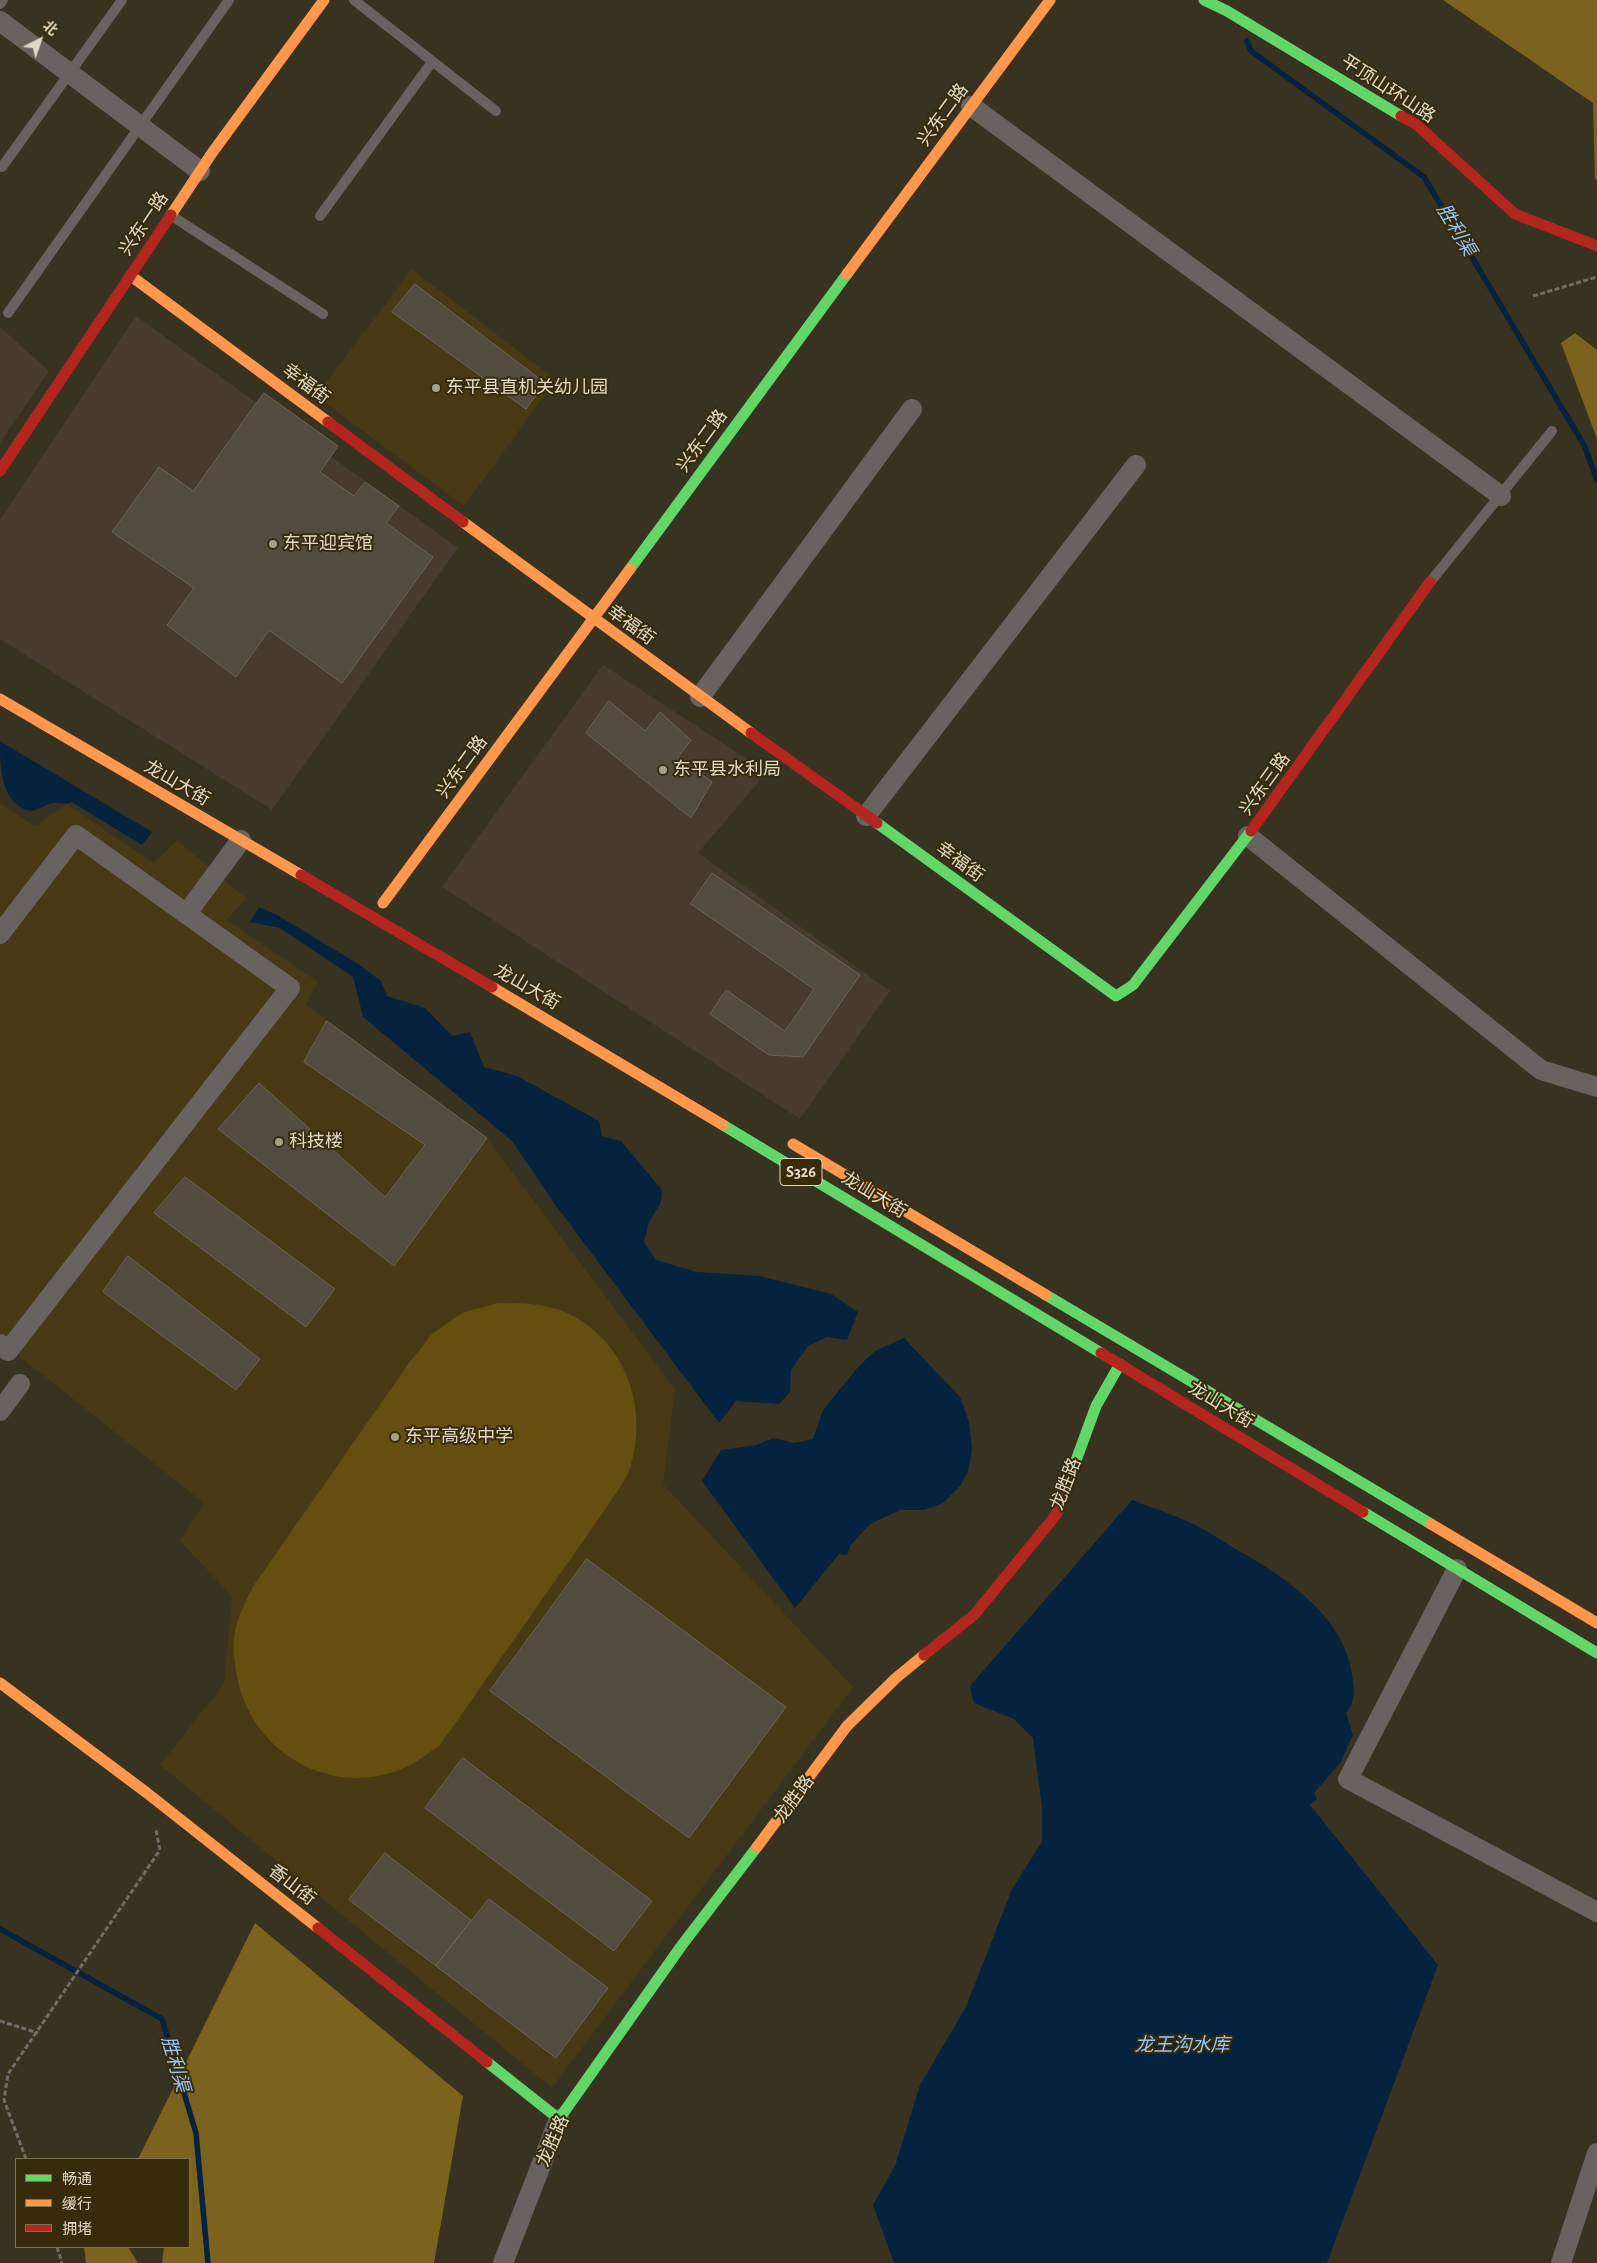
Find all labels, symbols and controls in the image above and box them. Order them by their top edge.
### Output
north arrow [15,15,65,65]
text: 北 [40,19,60,39]
street label: 平顶山环山路 [1337,51,1439,127]
street label: 兴东二路 [913,80,973,150]
street label: 兴东一路 [115,188,173,260]
water label: 胜利渠 [1432,200,1480,260]
street label: 幸福街 [278,359,334,409]
place label: 东平县直机关幼儿园 [446,377,608,399]
marker: 东平县直机关幼儿园 [430,382,442,394]
street label: 兴东二路 [672,406,732,476]
place label: 东平迎宾馆 [283,533,373,555]
marker: 东平迎宾馆 [267,538,279,550]
street label: 幸福街 [603,600,659,650]
street label: 兴东二路 [432,732,492,802]
street label: 兴东三路 [1235,749,1295,819]
street label: 龙山大街 [140,756,214,810]
place label: 东平县水利局 [673,759,781,781]
marker: 东平县水利局 [657,764,669,776]
street label: 幸福街 [932,837,988,887]
street label: 龙山大街 [490,960,564,1014]
place label: 科技楼 [289,1131,343,1153]
marker: 科技楼 [273,1136,285,1148]
road number: S326 [780,1158,822,1186]
street label: 龙山大街 [838,1167,910,1223]
street label: 龙山大街 [1185,1377,1257,1433]
place label: 东平高级中学 [405,1426,513,1448]
marker: 东平高级中学 [389,1431,401,1443]
street label: 龙胜路 [1046,1455,1086,1513]
street label: 龙胜路 [769,1771,819,1827]
street label: 香山街 [264,1860,320,1910]
water label: 胜利渠 [156,2033,194,2095]
water label: 龙王沟水库 [1135,2034,1229,2056]
street label: 龙胜路 [532,2112,574,2170]
legend [15,2158,190,2248]
text: 畅通 [62,2172,92,2187]
text: 缓行 [62,2197,92,2212]
text: 拥堵 [62,2222,92,2237]

